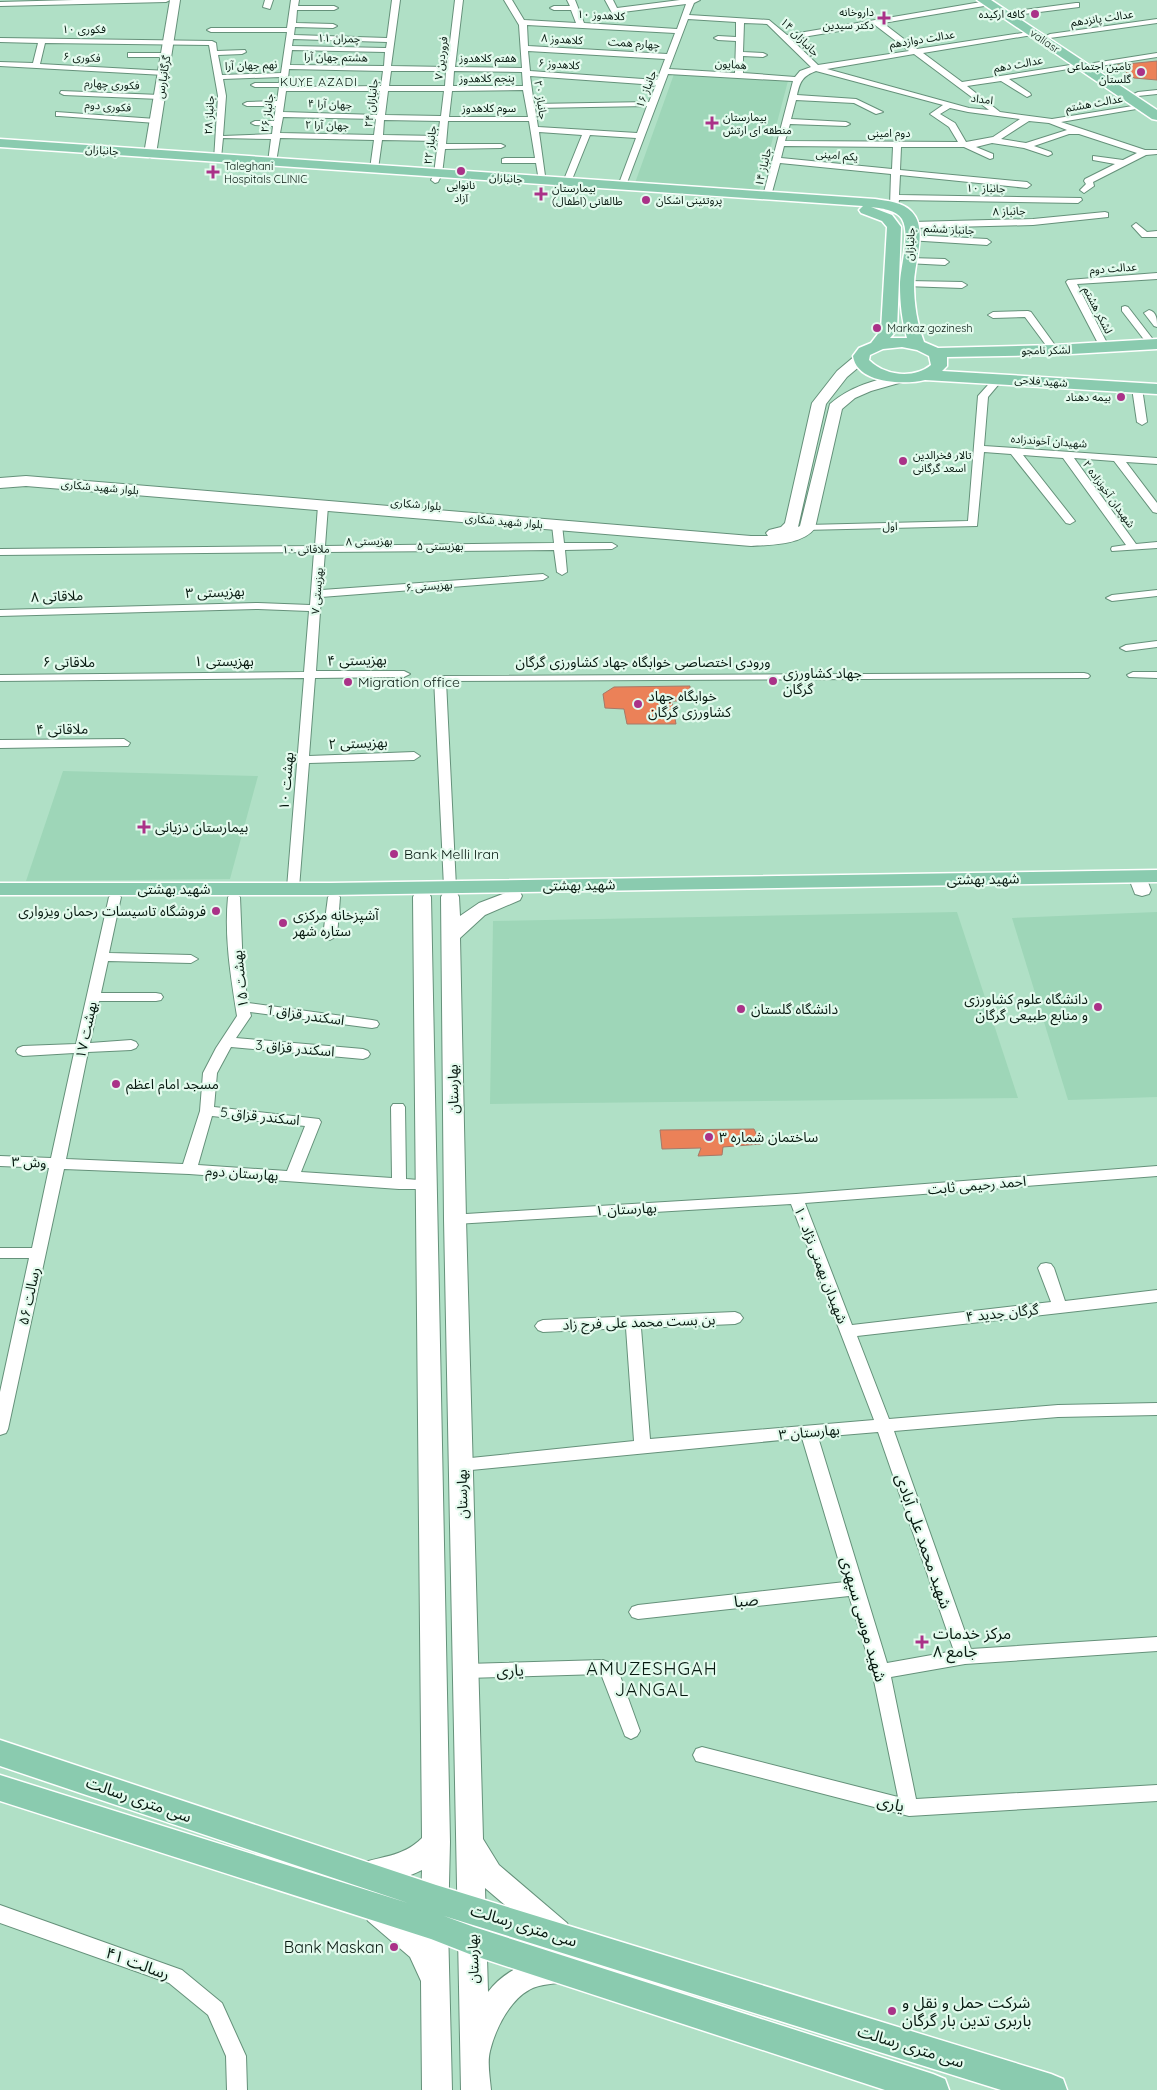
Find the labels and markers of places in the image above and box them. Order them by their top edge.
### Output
place label: داروخانه دکتر سیدین [823,5,874,32]
place label: کافه ارکیده [979,7,1025,21]
marker: کافه ارکیده [1029,8,1041,20]
marker: داروخانه دکتر سیدین [878,12,890,24]
place label: تامین اجتماعی گلستان [1067,59,1131,86]
marker: تامین اجتماعی گلستان [1135,66,1147,78]
place label: بیمارستان منطقه ای ارتش [723,110,792,137]
marker: بیمارستان منطقه ای ارتش [705,116,719,130]
place label: Taleghani Hospitals CLINIC [224,159,308,186]
marker: Taleghani Hospitals CLINIC [206,165,220,179]
marker: نانوایی آزاد [455,165,467,177]
place label: نانوایی آزاد [447,178,475,205]
place label: بیمارستان طالقانی (اطفال) [552,181,623,208]
marker: بیمارستان طالقانی (اطفال) [534,187,548,201]
place label: پروتئینی اشکان [656,193,722,208]
marker: پروتئینی اشکان [640,194,652,206]
place label: Markaz gozinesh [887,321,973,335]
marker: Markaz gozinesh [871,322,883,334]
place label: بیمه دهناد [1065,390,1111,404]
marker: بیمه دهناد [1115,391,1127,403]
place label: تالار فخرالدین اسعد گرگانی [913,448,972,475]
marker: تالار فخرالدین اسعد گرگانی [897,455,909,467]
place label: جهاد کشاورزی گرگان [783,664,862,698]
place label: Migration office [358,673,460,691]
marker: جهاد کشاورزی گرگان [767,675,779,687]
marker: Migration office [342,676,354,688]
place label: خوابگاه جهاد کشاورزی گرگان [648,687,731,721]
marker: خوابگاه جهاد کشاورزی گرگان [632,698,644,710]
place label: بیمارستان دزیانی [155,818,249,836]
marker: بیمارستان دزیانی [137,820,151,834]
place label: Bank Melli Iran [404,845,499,863]
marker: Bank Melli Iran [388,848,400,860]
place label: فروشگاه تاسیسات رحمان ویزواری [18,902,206,920]
marker: فروشگاه تاسیسات رحمان ویزواری [210,905,222,917]
place label: آشپزخانه مرکزی ستاره شهر [292,906,379,940]
marker: آشپزخانه مرکزی ستاره شهر [277,917,289,929]
place label: دانشگاه علوم کشاورزی و منابع طبیعی گرگان [964,990,1088,1026]
place label: دانشگاه گلستان [751,1000,838,1018]
marker: دانشگاه علوم کشاورزی و منابع طبیعی گرگان [1092,1001,1104,1013]
marker: دانشگاه گلستان [735,1003,747,1015]
place label: مسجد امام اعظم [126,1075,219,1095]
marker: مسجد امام اعظم [110,1078,122,1090]
place label: ساختمان شماره ۳ [719,1128,818,1146]
marker: ساختمان شماره ۳ [703,1131,715,1143]
place label: مرکز خدمات جامع ۸ [933,1623,1011,1664]
marker: مرکز خدمات جامع ۸ [915,1635,929,1649]
place label: Bank Maskan [284,1937,384,1957]
marker: Bank Maskan [388,1941,400,1953]
place label: شرکت حمل و نقل و باربری تدین بار گرگان [902,1992,1031,2030]
marker: شرکت حمل و نقل و باربری تدین بار گرگان [886,2005,898,2017]

